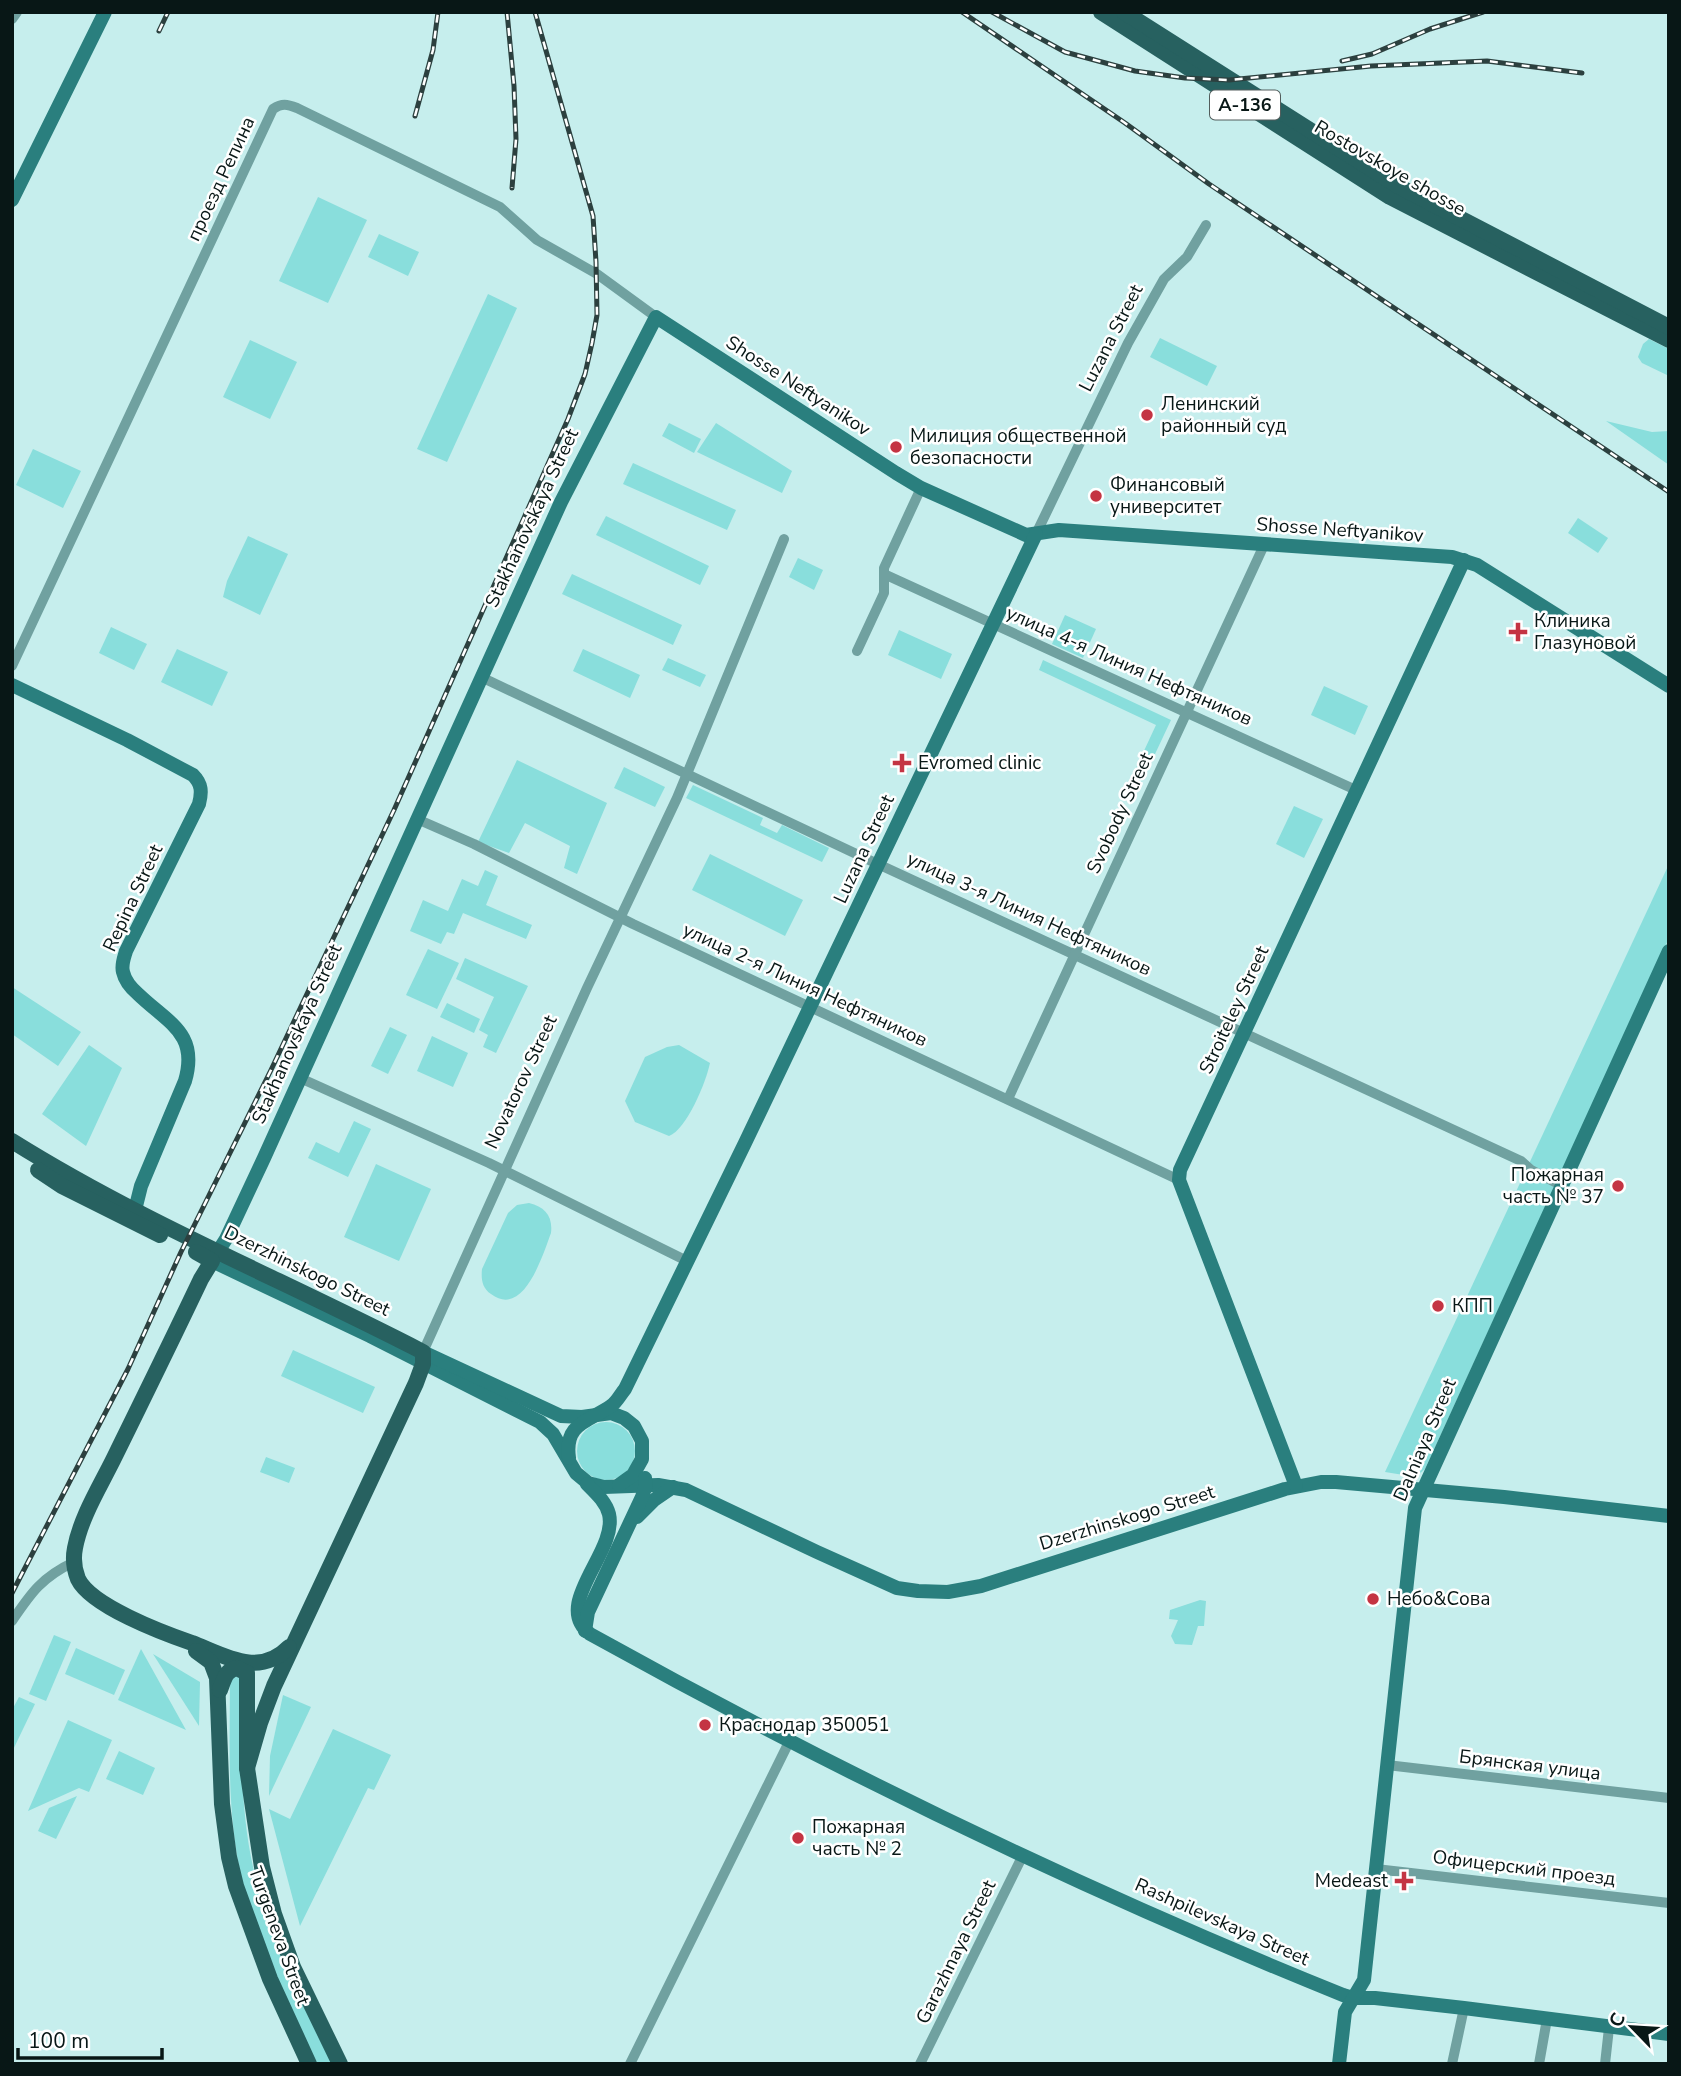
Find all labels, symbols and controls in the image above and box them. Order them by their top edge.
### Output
road number: А-136 [1210,90,1280,120]
street label: проезд Репина [181,112,261,246]
street label: Rostovskoye shosse [1309,114,1471,222]
street label: Luzana Street [1073,280,1149,396]
street label: Shosse Neftyanikov [721,330,875,443]
place label: Ленинский районный суд [1161,391,1286,439]
marker: Ленинский районный суд [1139,407,1155,423]
place label: Милиция общественной безопасности [910,423,1127,471]
street label: Stakhanovskaya Street [479,424,585,612]
marker: Милиция общественной безопасности [888,439,904,455]
place label: Финансовый университет [1110,472,1225,520]
marker: Финансовый университет [1088,488,1104,504]
street label: Shosse Neftyanikov [1256,511,1425,549]
street label: улица 4-я Линия Нефтяников [1002,600,1256,732]
place label: Клиника Глазуновой [1534,608,1636,656]
marker: Клиника Глазуновой [1508,622,1528,642]
street label: Svobody Street [1081,748,1160,878]
place label: Evromed clinic [918,750,1041,776]
marker: Evromed clinic [892,753,912,773]
street label: Luzana Street [827,790,901,908]
street label: Repina Street [97,840,169,956]
street label: улица 3-я Линия Нефтяников [903,846,1155,982]
street label: улица 2-я Линия Нефтяников [679,917,931,1053]
street label: Stakhanovskaya Street [246,940,349,1128]
street label: Stroiteley Street [1193,941,1275,1078]
street label: Novatorov Street [479,1011,564,1153]
place label: Пожарная часть № 37 [1503,1162,1604,1210]
marker: Пожарная часть № 37 [1610,1178,1626,1194]
street label: Dzerzhinskogo Street [220,1219,395,1323]
place label: КПП [1452,1293,1493,1319]
marker: КПП [1430,1298,1446,1314]
street label: Dalniaya Street [1387,1374,1463,1506]
street label: Dzerzhinskogo Street [1036,1479,1218,1557]
place label: Небо&Сова [1387,1586,1490,1612]
marker: Небо&Сова [1365,1591,1381,1607]
place label: Краснодар 350051 [719,1712,890,1738]
marker: Краснодар 350051 [697,1717,713,1733]
street label: Брянская улица [1458,1743,1602,1787]
place label: Пожарная часть № 2 [812,1814,905,1862]
marker: Пожарная часть № 2 [790,1830,806,1846]
street label: Офицерский проезд [1431,1844,1617,1892]
street label: Turgeneva Street [242,1863,316,2009]
place label: Medeast [1315,1868,1388,1894]
marker: Medeast [1394,1871,1414,1891]
street label: Rashpilevskaya Street [1131,1872,1314,1972]
street label: Garazhnaya Street [910,1875,1002,2028]
north arrow [1597,1992,1667,2062]
text: С [1603,2009,1632,2032]
scale bar [18,2016,161,2060]
text: 100 m [28,2027,89,2055]

